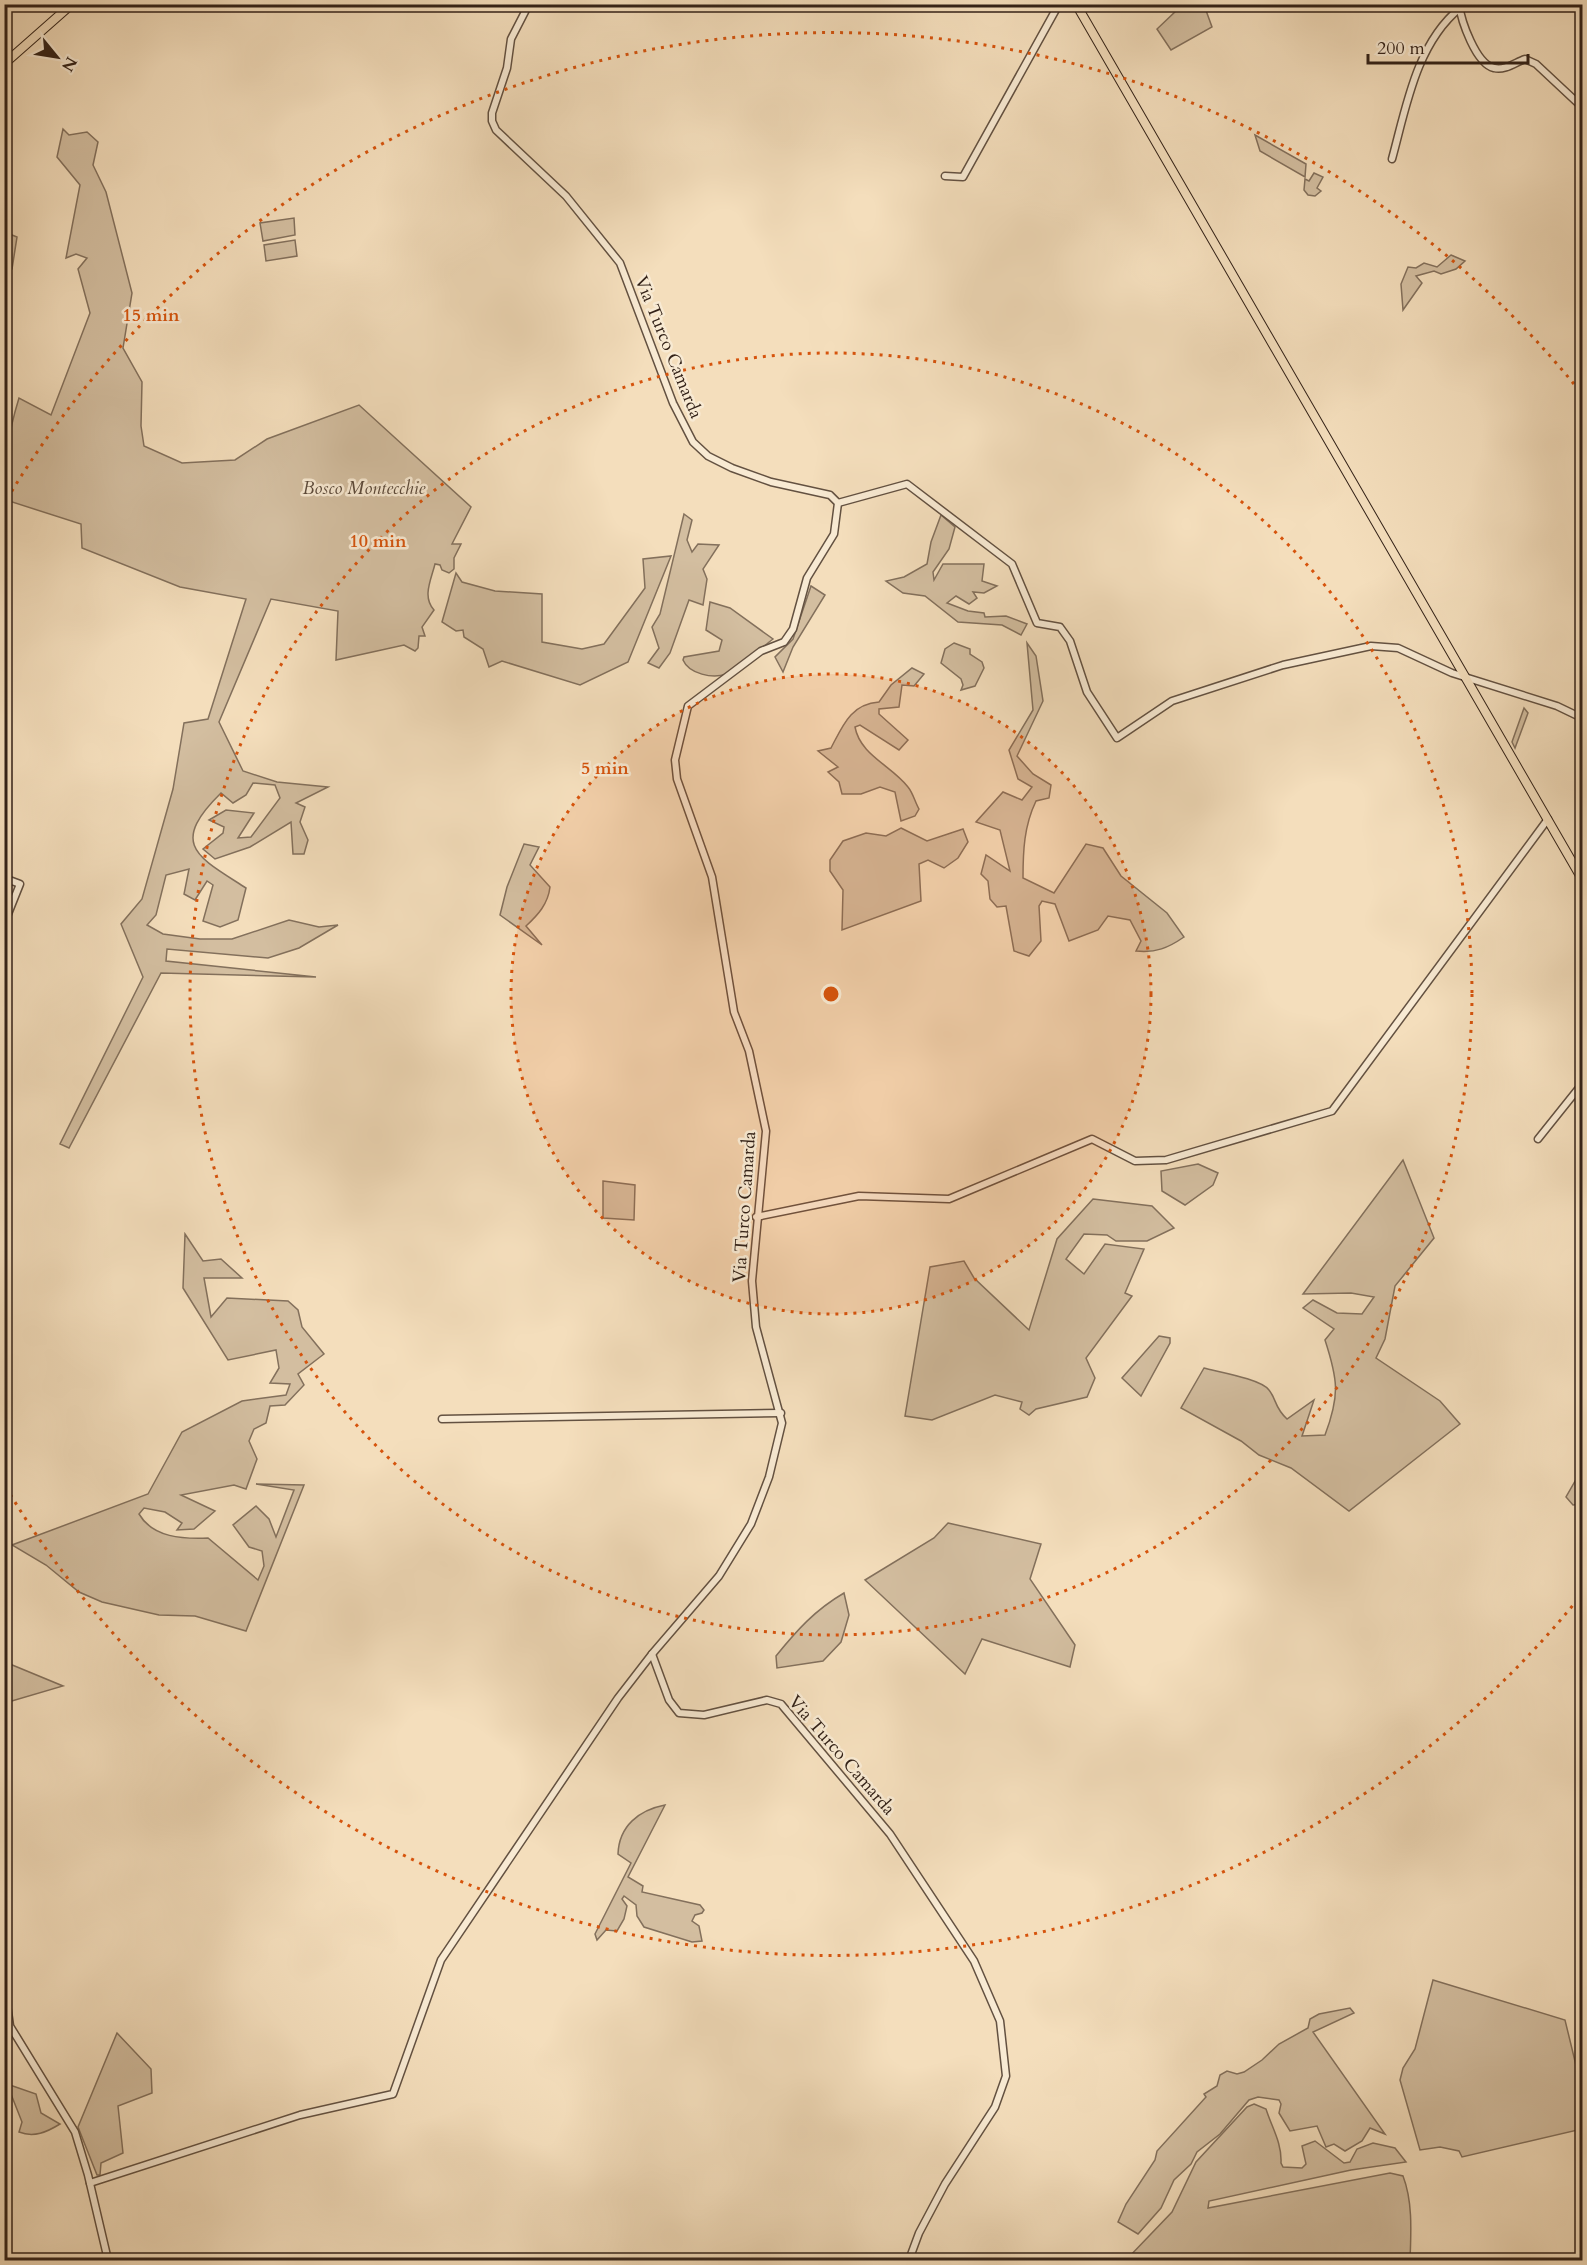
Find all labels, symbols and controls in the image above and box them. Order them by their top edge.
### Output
north arrow [27,27,87,87]
scale bar [1368,27,1528,65]
text: 200 m [1377,36,1425,61]
text: N [56,52,82,76]
street label: Via Turco Camarda [629,272,709,422]
text: 15 min [122,303,180,328]
park label: Bosco Montecchie [303,476,427,501]
text: 10 min [349,529,407,554]
text: 5 min [581,756,629,781]
centre of rings [821,984,841,1004]
street label: Via Turco Camarda [727,1130,762,1284]
street label: Via Turco Camarda [782,1690,901,1821]

